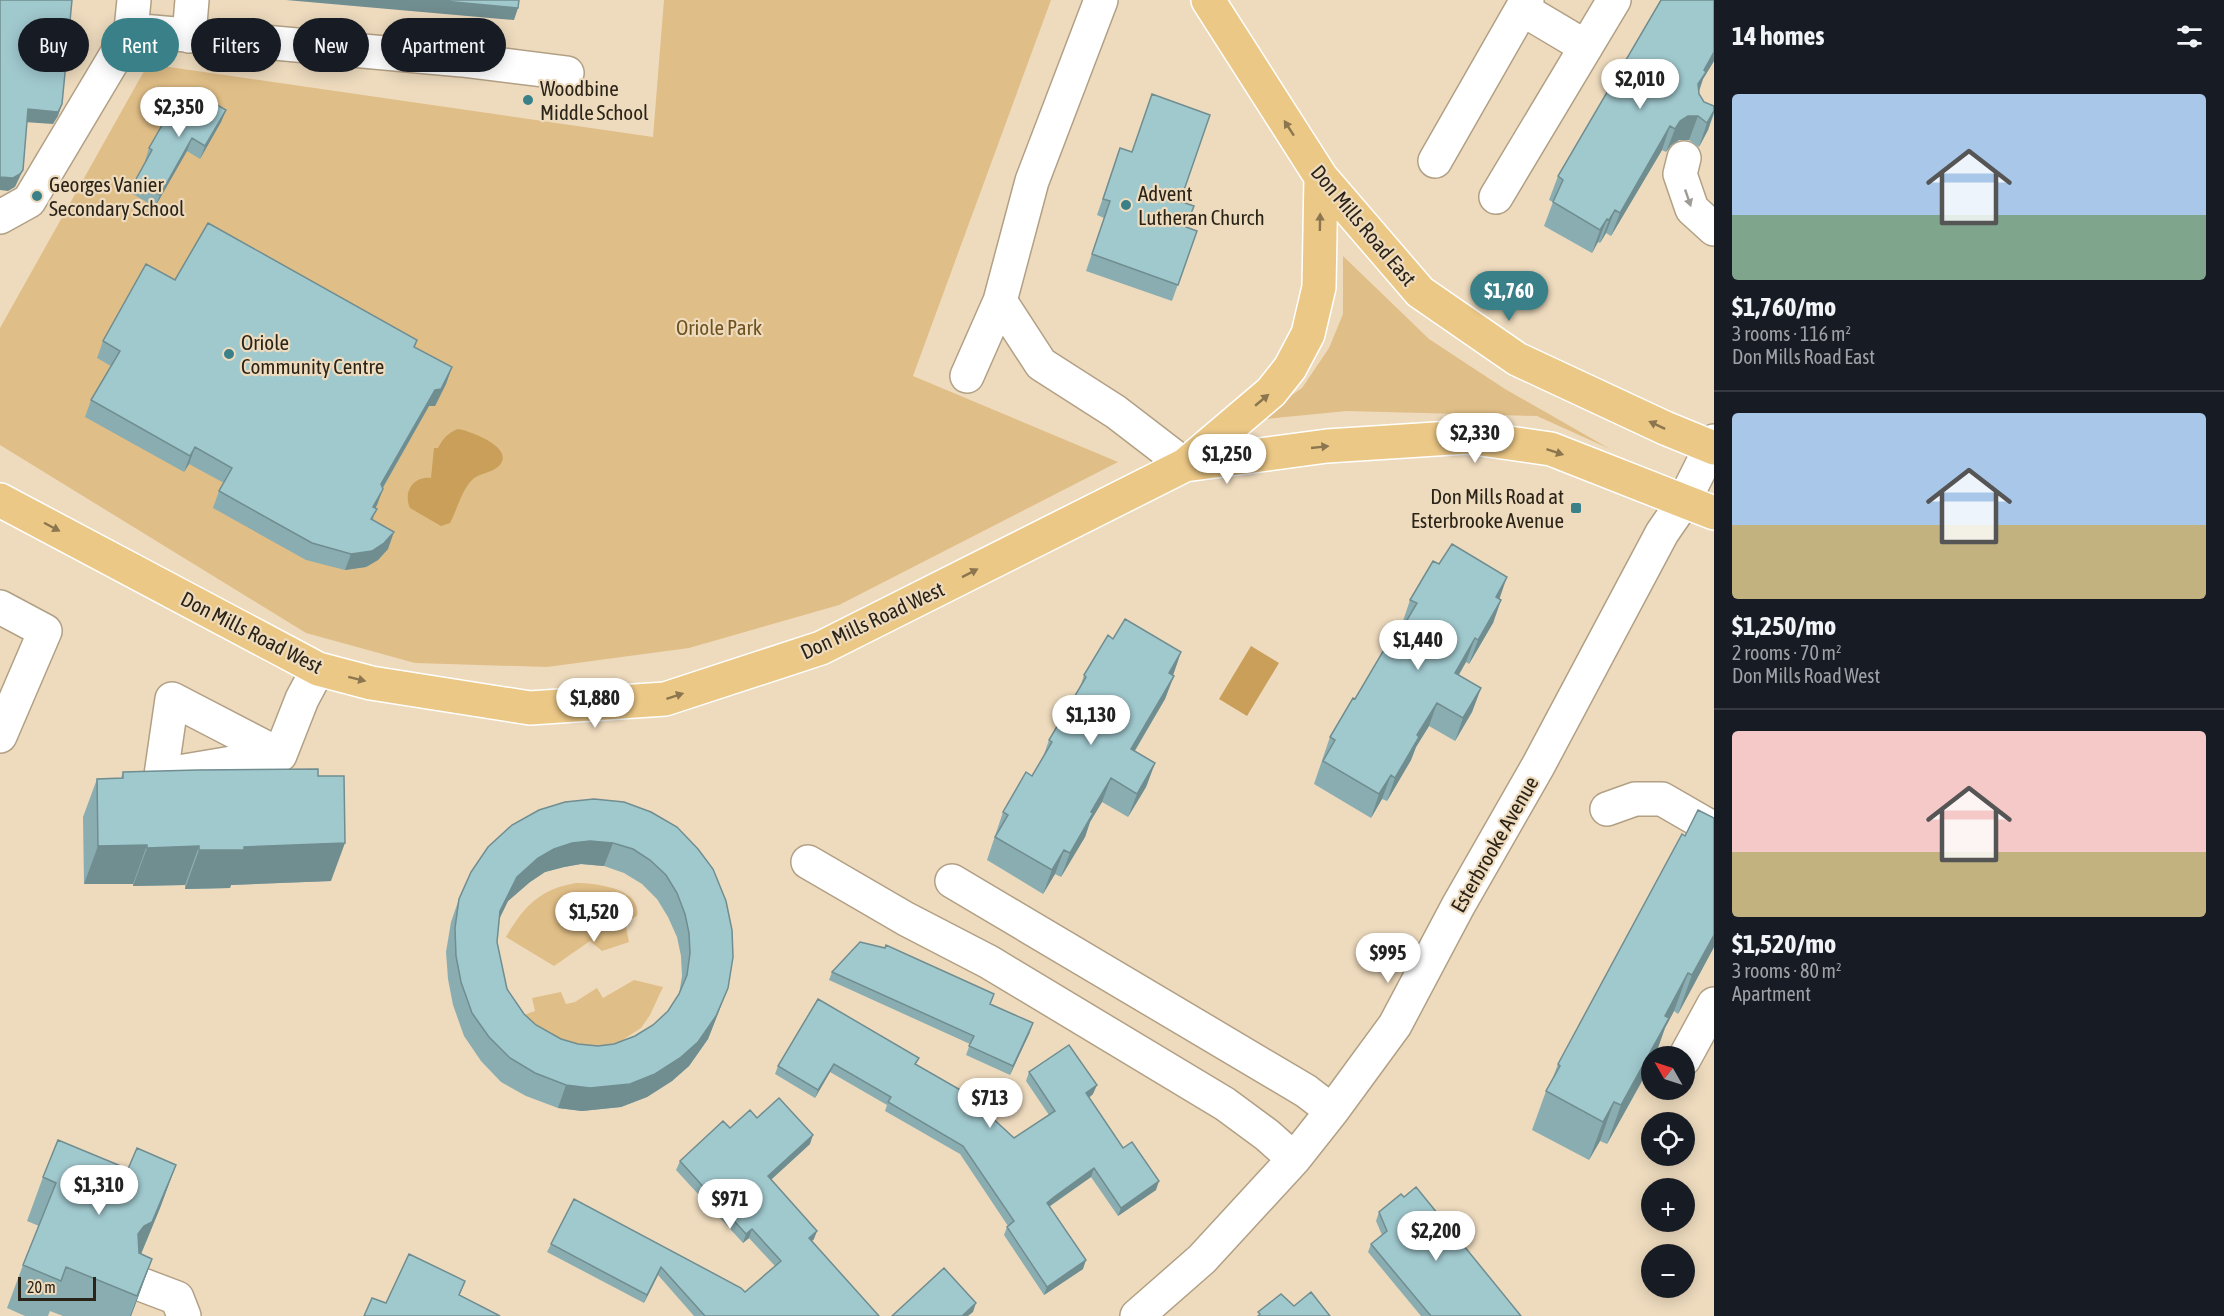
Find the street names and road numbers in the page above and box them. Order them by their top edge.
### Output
street label: Don Mills Road East [1307,160,1421,290]
street label: Don Mills Road West [796,576,948,664]
street label: Don Mills Road West [177,586,327,678]
street label: Esterbrooke Avenue [1445,772,1543,916]

